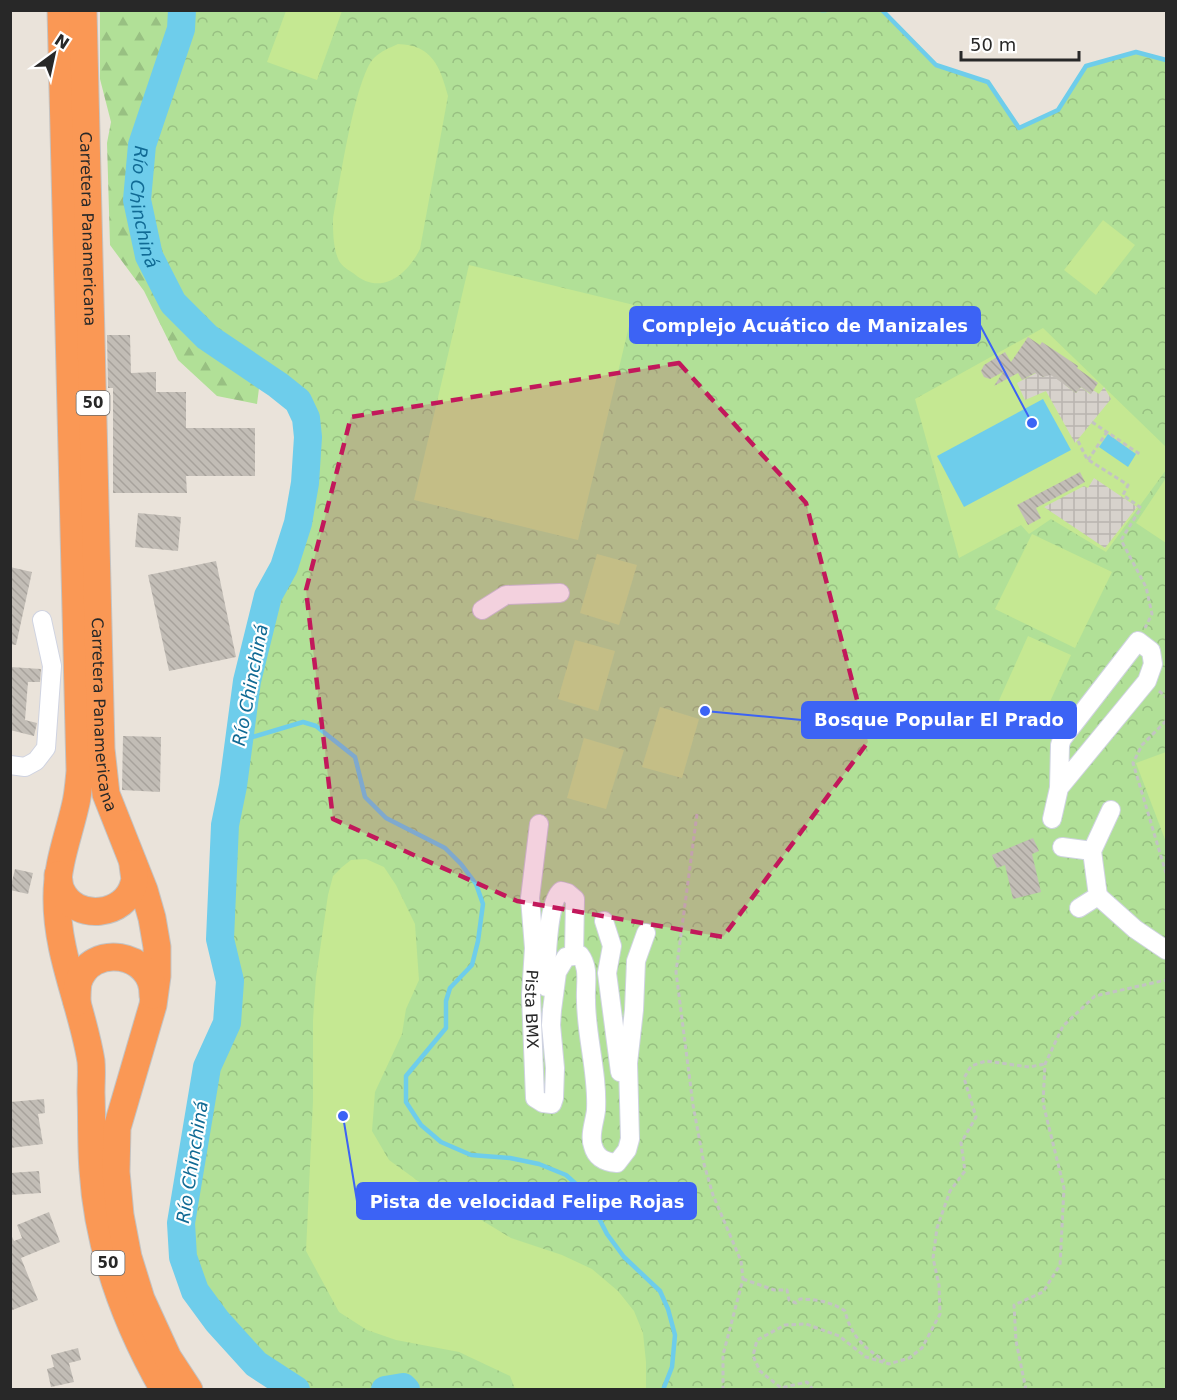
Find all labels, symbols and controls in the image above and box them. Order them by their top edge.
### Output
north arrow [24,24,84,84]
scale bar [961,24,1080,62]
text: N [51,30,73,53]
text: 50 m [970,34,1016,55]
street label: Carretera Panamericana [76,131,100,326]
water label: Río Chinchiná [126,145,164,271]
callout: Complejo Acuático de Manizales [630,307,980,343]
text: Complejo Acuático de Manizales [642,315,968,336]
road number: 50 [76,391,110,415]
street label: Carretera Panamericana [88,617,121,814]
water label: Río Chinchiná [228,622,272,748]
callout: Bosque Popular El Prado [802,702,1076,738]
text: Bosque Popular El Prado [814,709,1064,730]
street label: Pista BMX [521,969,543,1049]
water label: Río Chinchiná [172,1099,212,1225]
callout: Pista de velocidad Felipe Rojas [357,1183,696,1219]
text: Pista de velocidad Felipe Rojas [370,1191,684,1212]
road number: 50 [92,1251,124,1275]

